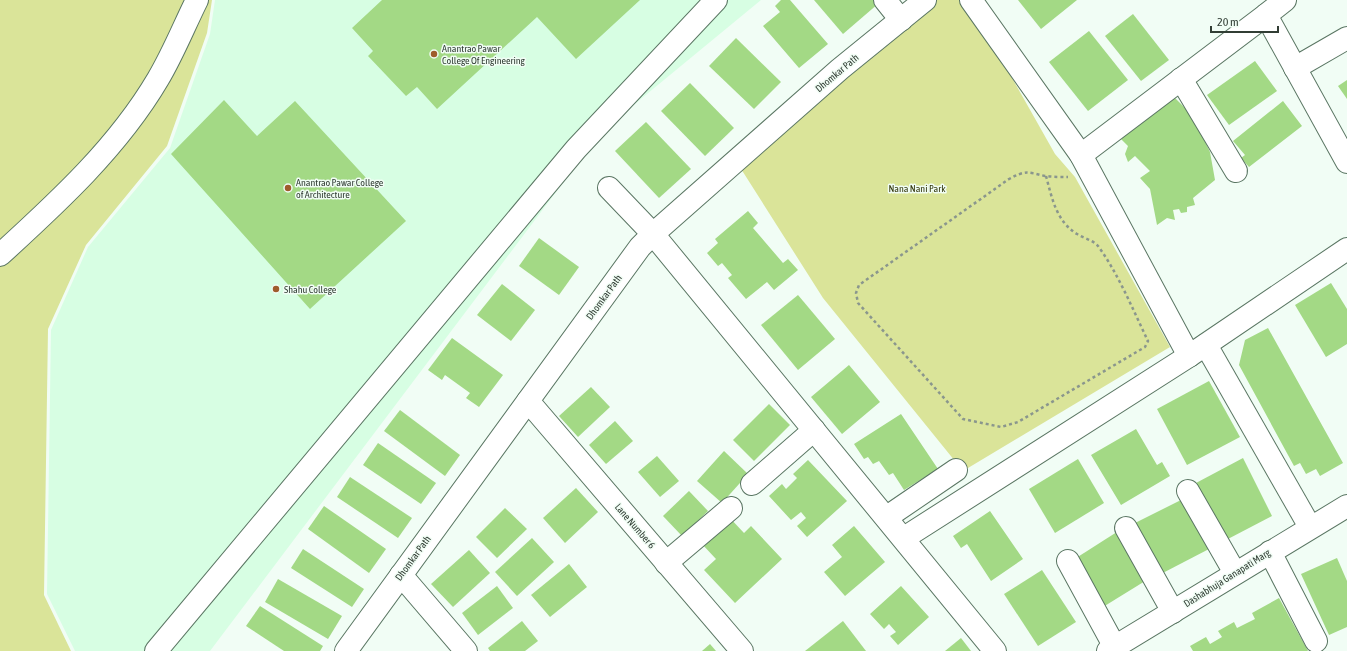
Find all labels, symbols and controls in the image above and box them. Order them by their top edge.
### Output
scale bar [1211,8,1278,34]
text: 20 m [1217,15,1239,29]
place label: Anantrao Pawar College Of Engineering [442,43,526,66]
marker: Anantrao Pawar College Of Engineering [429,49,439,59]
street label: Dhomkar Path [813,52,861,94]
place label: Anantrao Pawar College of Architecture [296,177,384,200]
marker: Anantrao Pawar College of Architecture [283,183,293,193]
park label: Nana Nani Park [888,183,946,194]
street label: Dhomkar Path [584,272,624,322]
marker: Shahu College [271,284,281,294]
place label: Shahu College [284,284,337,295]
street label: Lane Number 6 [613,501,658,551]
street label: Dhomkar Path [393,533,433,583]
street label: Dashabhuja Ganapati Marg [1182,547,1273,609]

